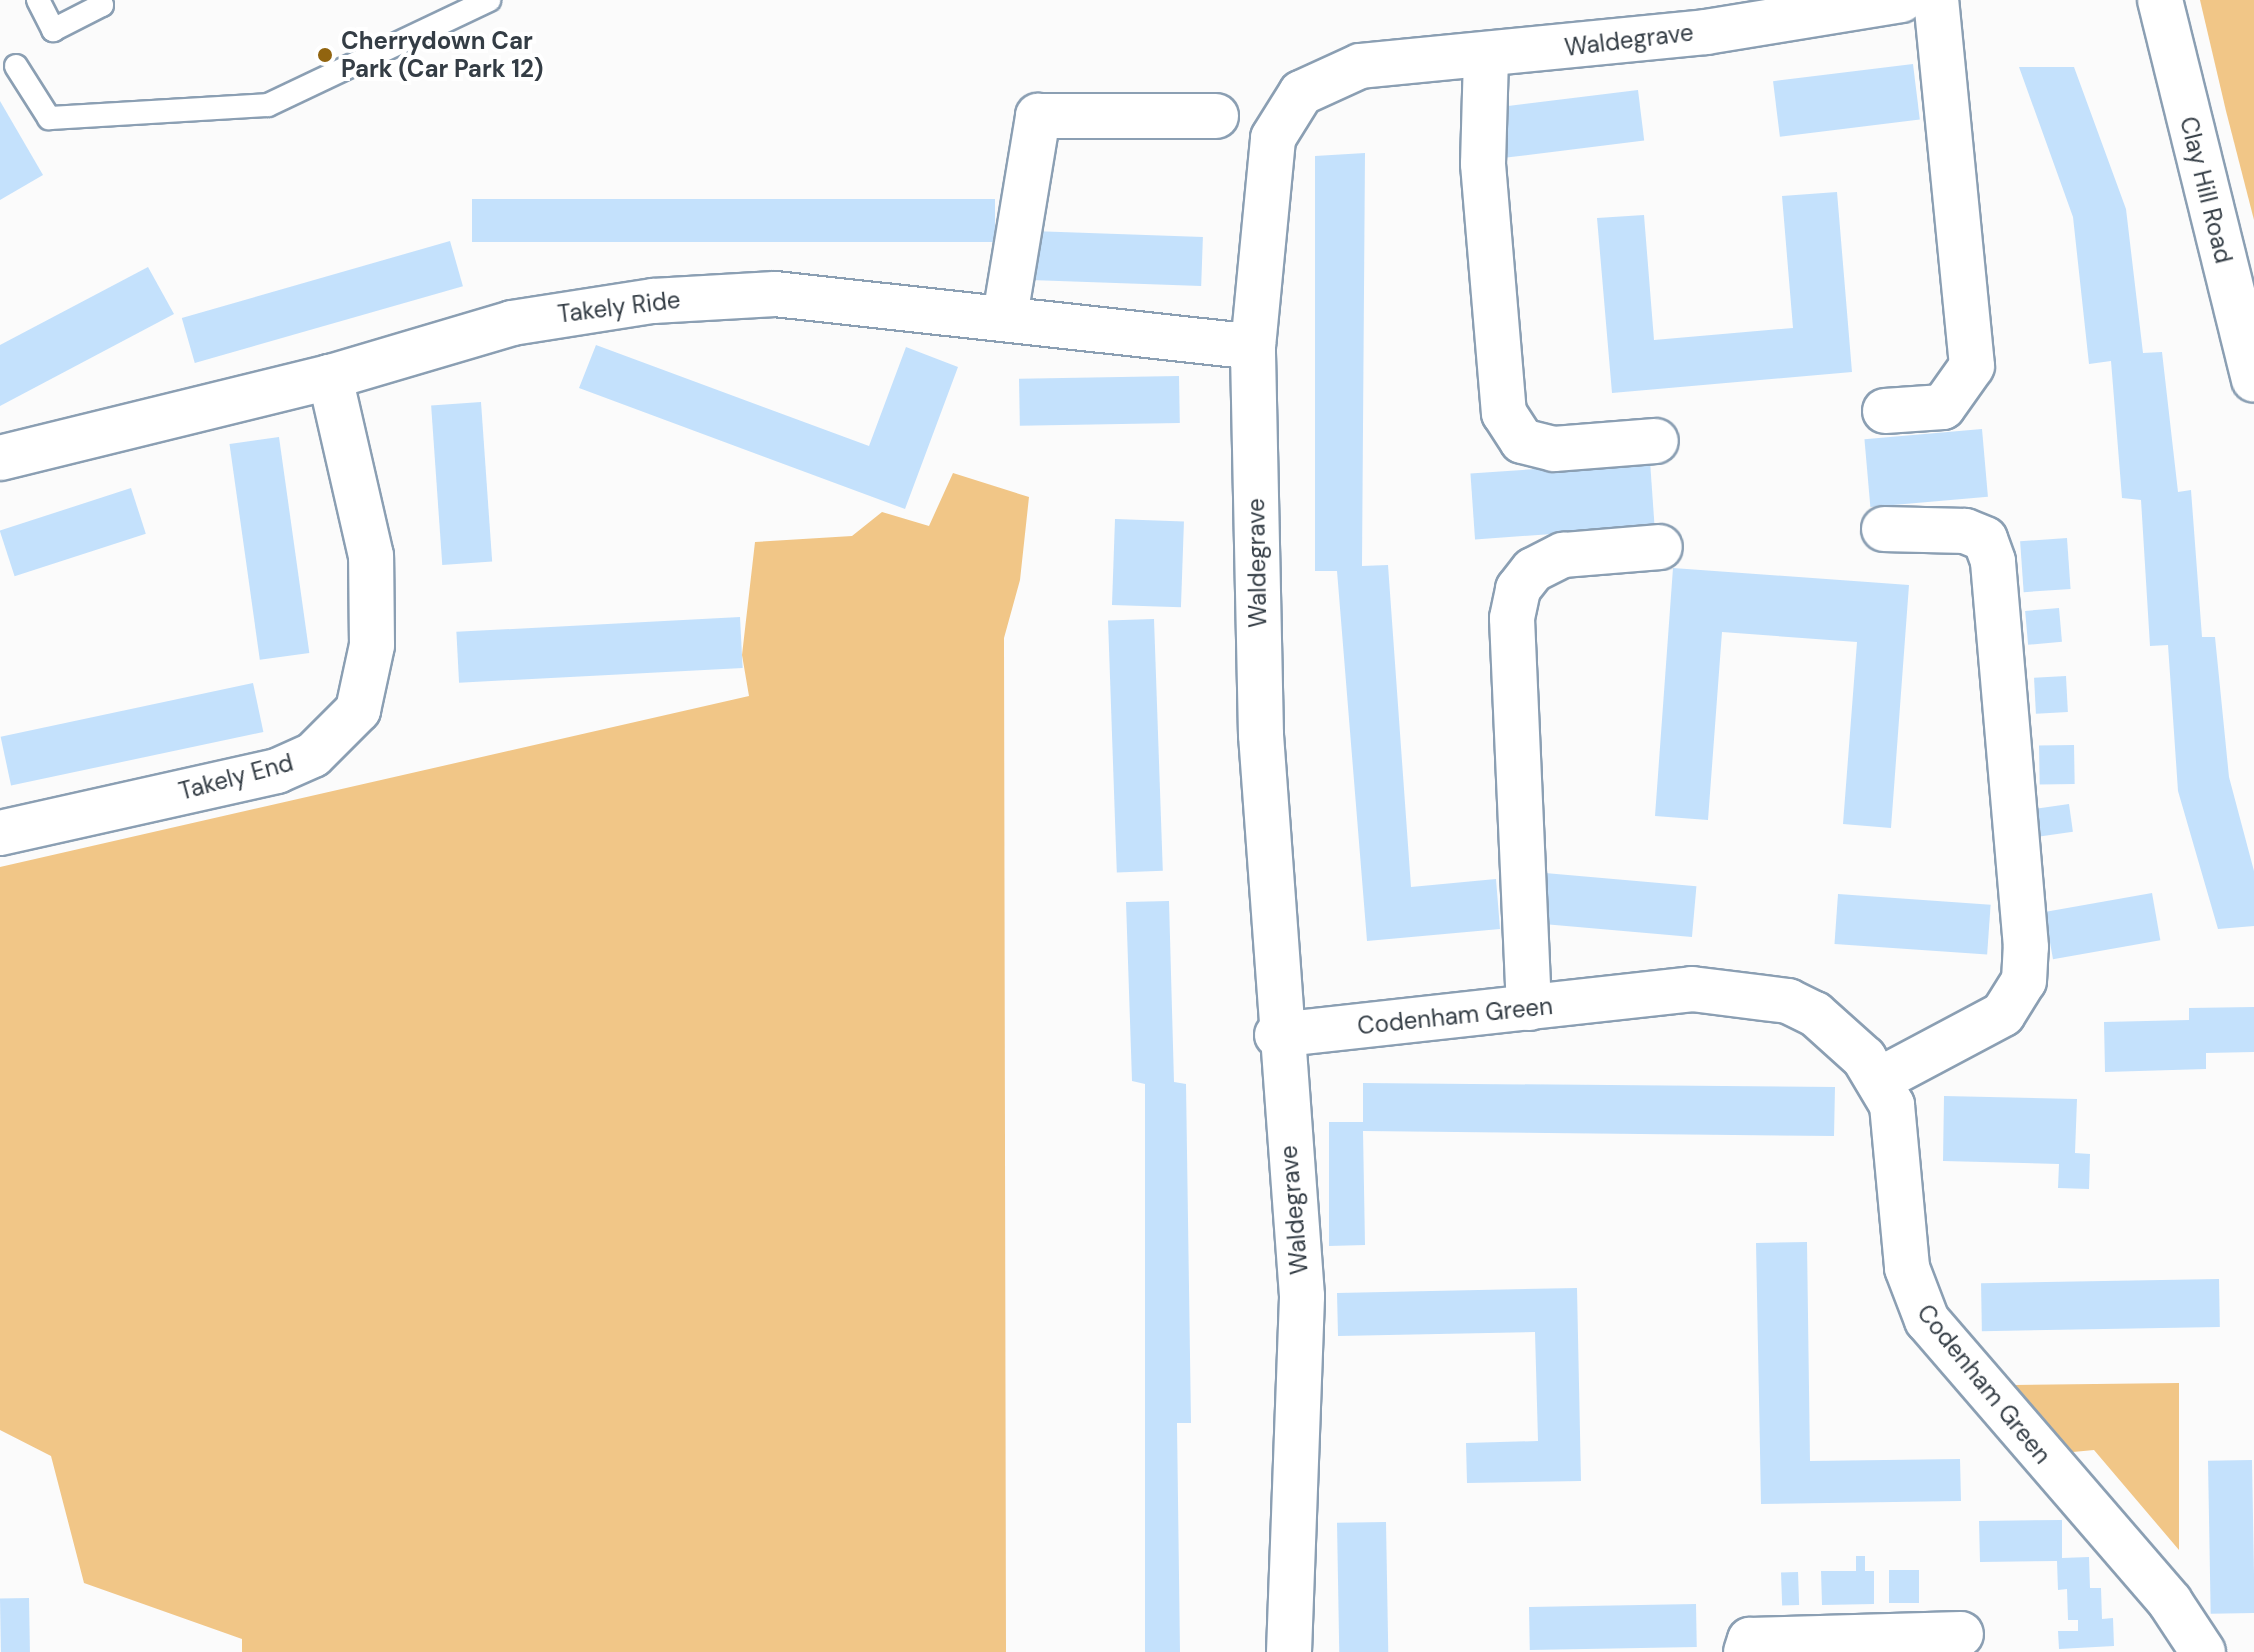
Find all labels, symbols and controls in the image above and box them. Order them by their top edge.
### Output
street label: Waldegrave [1563,18,1695,62]
place label: Cherrydown Car Park (Car Park 12) [341,27,544,83]
marker: Cherrydown Car Park (Car Park 12) [316,46,334,64]
street label: Clay Hill Road [2174,114,2238,266]
street label: Takely Ride [556,285,682,329]
street label: Waldegrave [1241,498,1273,628]
street label: Takely End [176,748,296,806]
street label: Codenham Green [1356,991,1554,1041]
street label: Waldegrave [1274,1144,1314,1276]
street label: Codenham Green [1911,1299,2057,1469]

